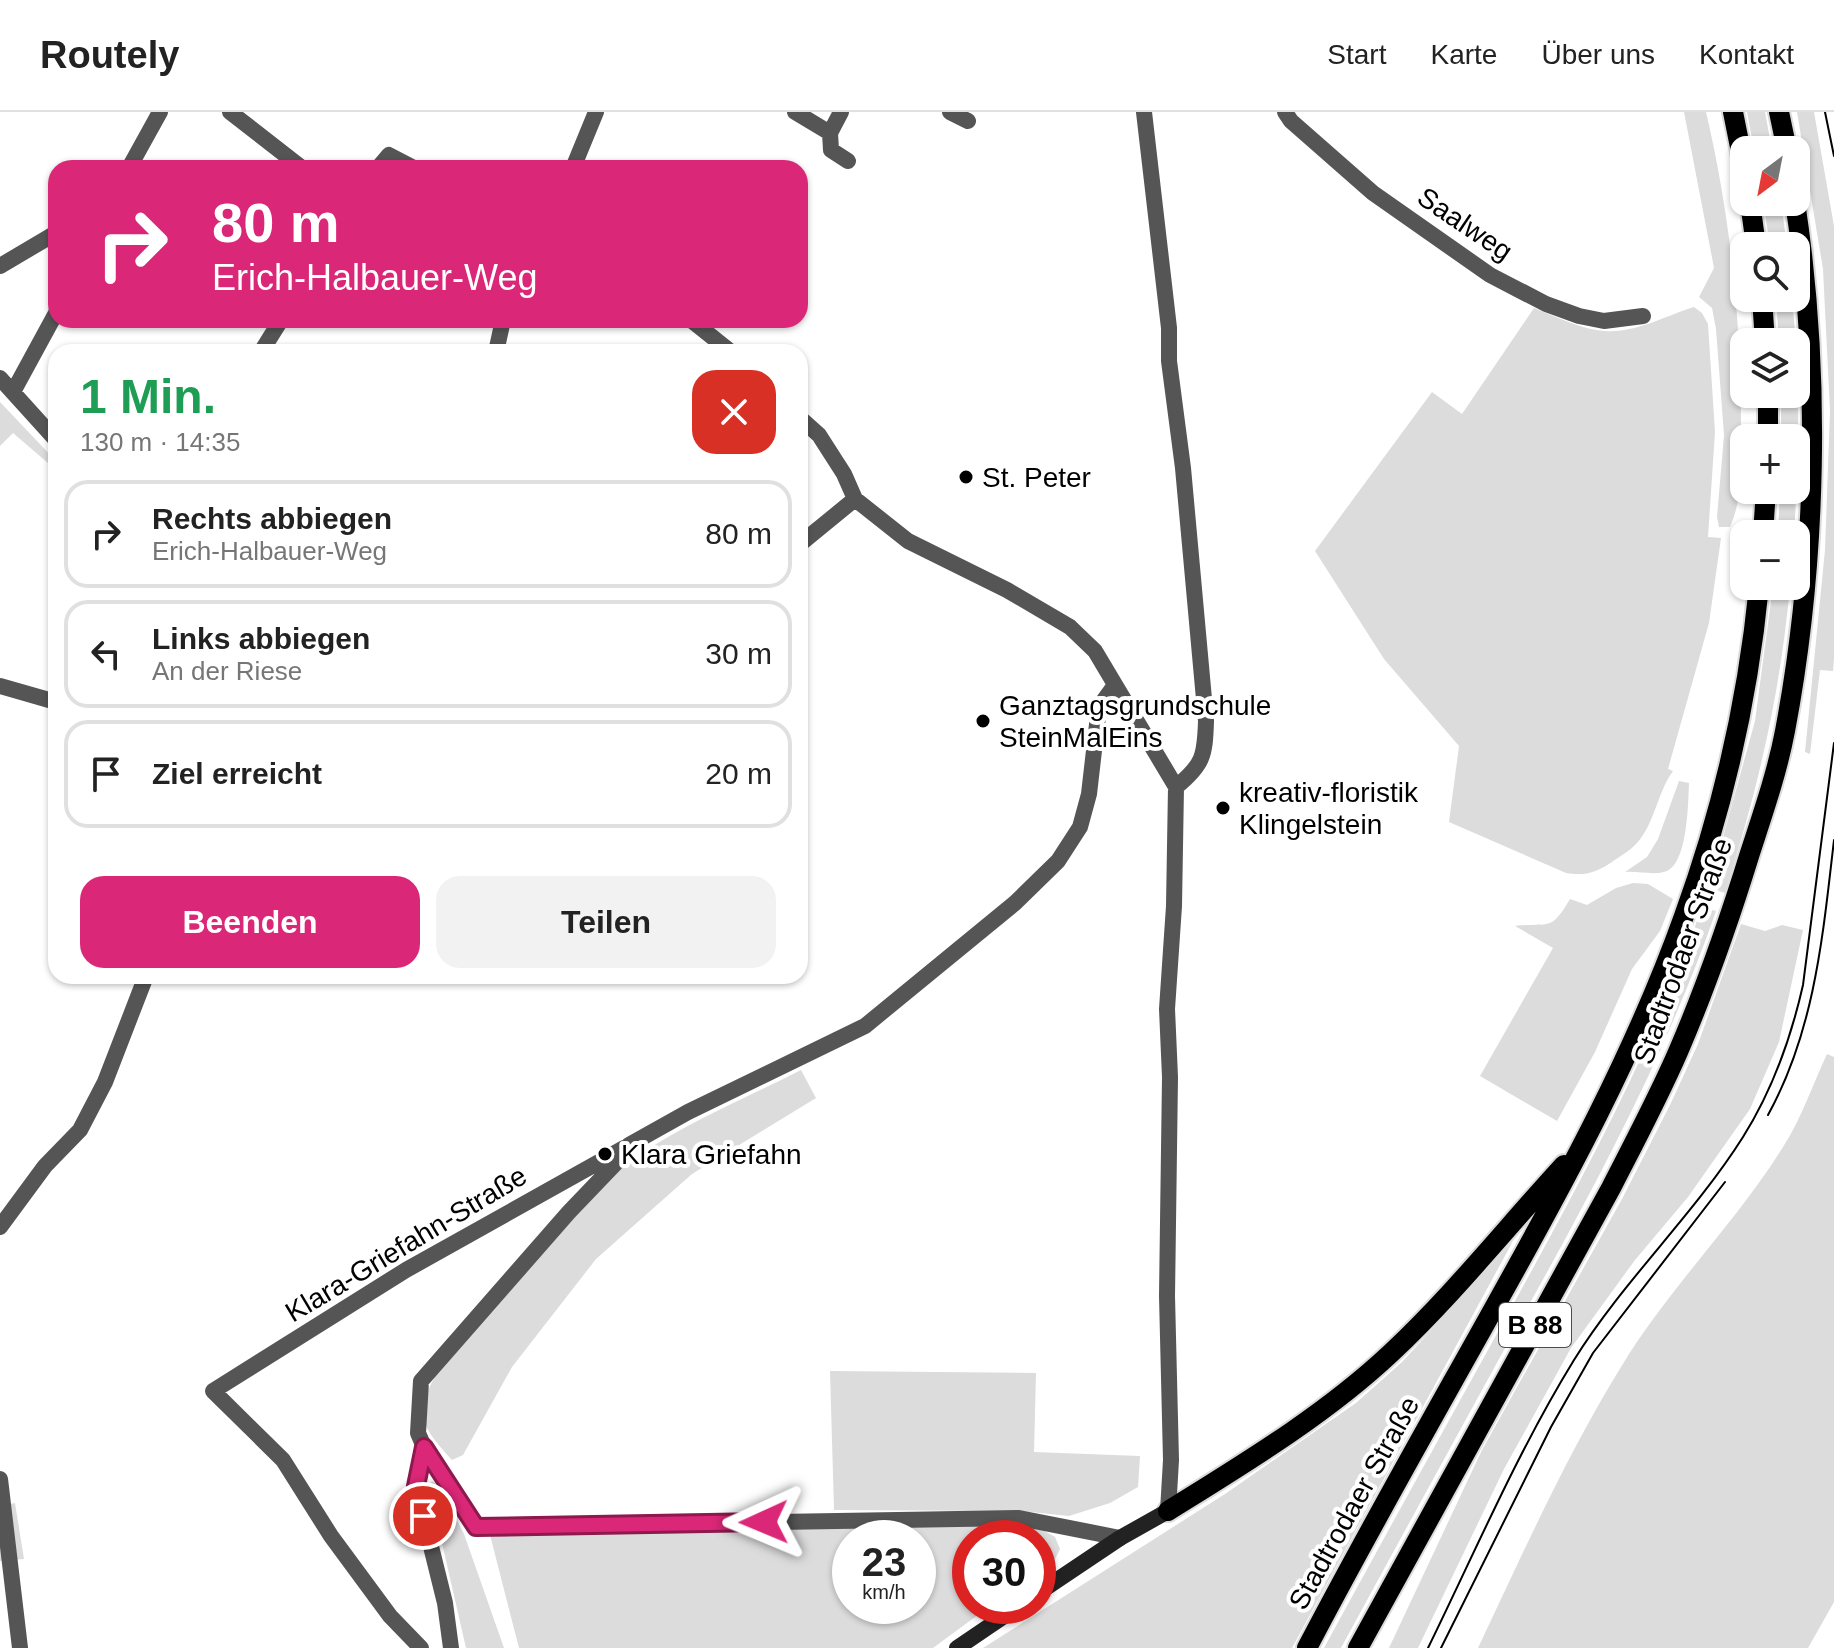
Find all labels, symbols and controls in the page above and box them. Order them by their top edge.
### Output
text: Routely [40,34,179,76]
text: Start [1327,39,1386,70]
text: Karte [1430,39,1497,70]
text: Über uns [1541,39,1655,70]
text: Kontakt [1699,39,1794,70]
north arrow [1730,136,1810,216]
map controls [1730,136,1810,600]
street label: Saalweg [1412,181,1518,267]
text: 80 m [212,191,340,254]
icon: right [80,192,184,296]
button: search [1730,232,1810,312]
text: Erich-Halbauer-Weg [212,257,537,298]
button: layers [1730,328,1810,408]
text: 1 Min. [80,370,216,423]
button: close [692,370,776,454]
button: + [1730,424,1810,504]
text: 130 m · 14:35 [80,427,240,457]
place label: St. Peter [982,462,1091,493]
marker: St. Peter [957,468,975,486]
text: Rechts abbiegen [152,502,392,535]
icon: right [84,512,128,556]
text: 80 m [705,517,772,550]
button: − [1730,520,1810,600]
text: Erich-Halbauer-Weg [152,536,387,566]
text: Links abbiegen [152,622,370,655]
icon: left [84,632,128,676]
text: 30 m [705,637,772,670]
text: An der Riese [152,656,302,686]
place label: Ganztagsgrundschule SteinMalEins [999,690,1271,753]
marker: Ganztagsgrundschule SteinMalEins [974,712,992,730]
icon: arrive [84,752,128,796]
text: Ziel erreicht [152,757,322,790]
text: 20 m [705,757,772,790]
place label: kreativ-floristik Klingelstein [1239,777,1419,840]
marker: kreativ-floristik Klingelstein [1214,799,1232,817]
street label: Stadtrodaer Straße [1628,834,1738,1068]
button: Beenden [80,876,420,968]
button: Teilen [436,876,776,968]
place label: Klara Griefahn [621,1139,802,1170]
marker: Klara Griefahn [596,1145,614,1163]
street label: Klara-Griefahn-Straße [280,1160,532,1328]
road number: B 88 [1499,1303,1571,1347]
street label: Stadtrodaer Straße [1283,1391,1425,1615]
position arrow [722,1480,806,1564]
pin [389,1482,457,1550]
icon: arrive [401,1494,445,1538]
speed limit sign: 30 [952,1520,1056,1624]
text: 23 [862,1540,906,1584]
text: km/h [862,1581,906,1603]

